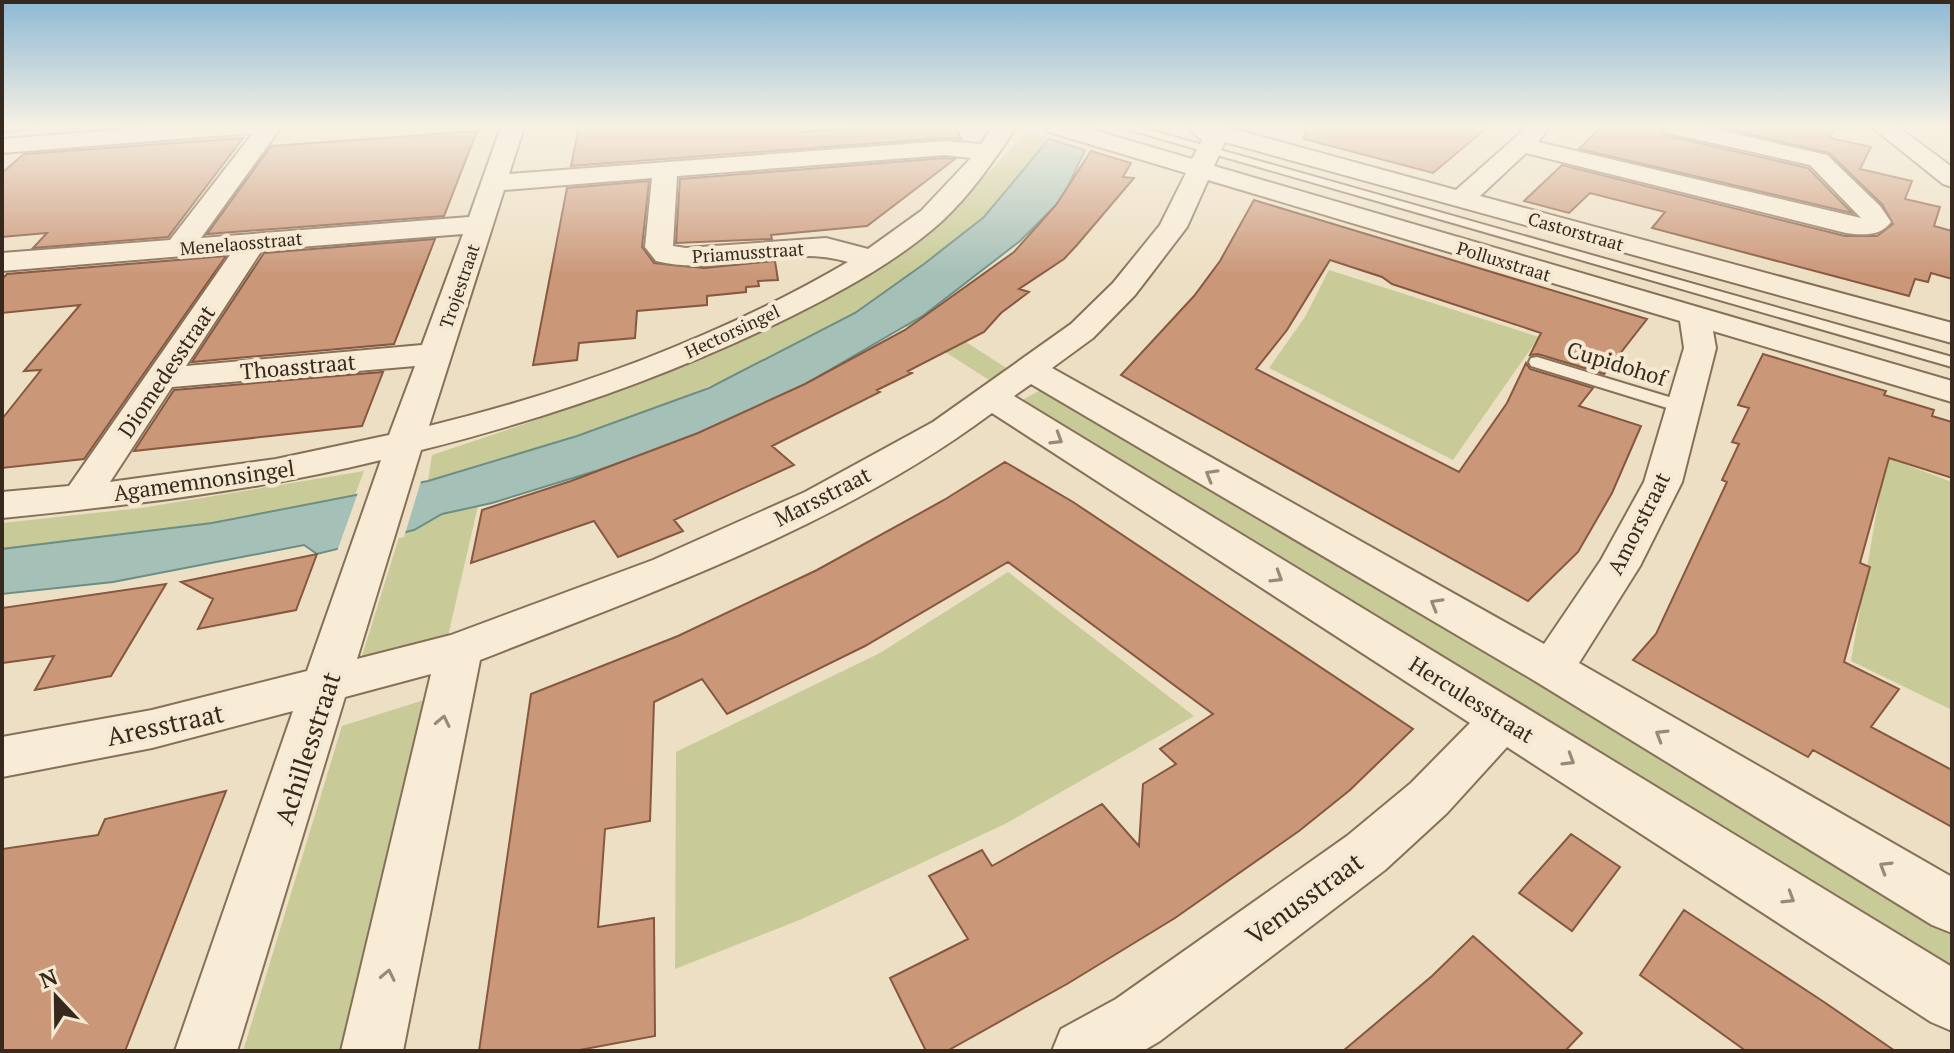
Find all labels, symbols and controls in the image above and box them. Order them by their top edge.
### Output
street label: Castorstraat [1525,206,1627,256]
street label: Menelaosstraat [179,226,304,260]
street label: Polluxstraat [1454,235,1554,287]
street label: Priamusstraat [691,236,805,268]
street label: Trojestraat [433,240,485,331]
street label: Diomedesstraat [111,299,221,443]
street label: Hectorsingel [681,299,783,363]
street label: Cupidohof [1564,334,1672,392]
street label: Thoasstraat [239,347,357,385]
one-way arrow [1048,429,1063,444]
street label: Agamemnonsingel [112,453,296,507]
street label: Marsstraat [769,459,875,533]
street label: Amorstraat [1600,467,1676,579]
one-way arrow [1205,469,1220,485]
one-way arrow [1268,568,1283,583]
one-way arrow [1431,598,1445,614]
street label: Herculesstraat [1404,649,1540,749]
street label: Achillesstraat [266,667,348,829]
street label: Aresstraat [103,695,227,753]
one-way arrow [434,714,451,728]
one-way arrow [1655,729,1670,745]
one-way arrow [1560,751,1574,766]
street label: Venusstraat [1239,844,1370,952]
one-way arrow [1879,861,1894,877]
one-way arrow [1780,889,1795,904]
north arrow [16,957,96,1037]
text: N [35,961,62,995]
one-way arrow [379,968,396,982]

